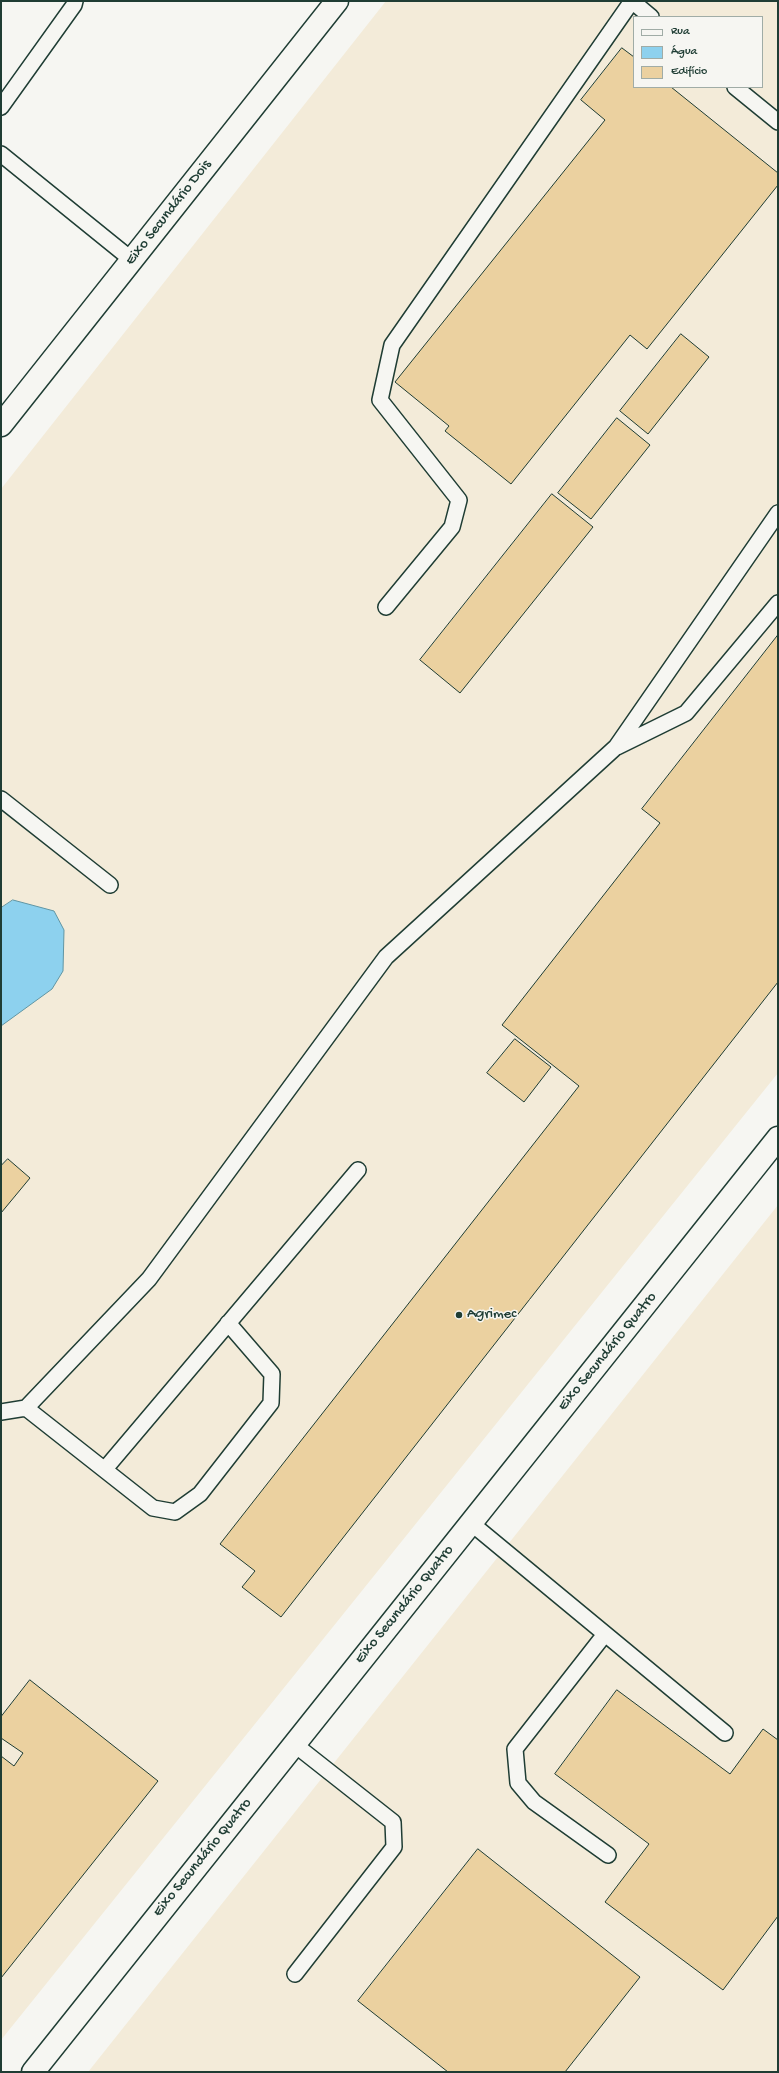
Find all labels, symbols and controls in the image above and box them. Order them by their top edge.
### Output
legend [633,16,763,88]
text: Rua [671,25,690,39]
text: Água [671,45,697,59]
text: Edifício [671,65,707,79]
street label: Eixo Secundário Dois [122,157,216,269]
street label: Eixo Secundário Quatro [555,1289,661,1415]
place label: Agrimec [467,1306,516,1324]
marker: Agrimec [454,1310,464,1320]
street label: Eixo Secundário Quatro [352,1542,458,1668]
street label: Eixo Secundário Quatro [150,1795,256,1921]

